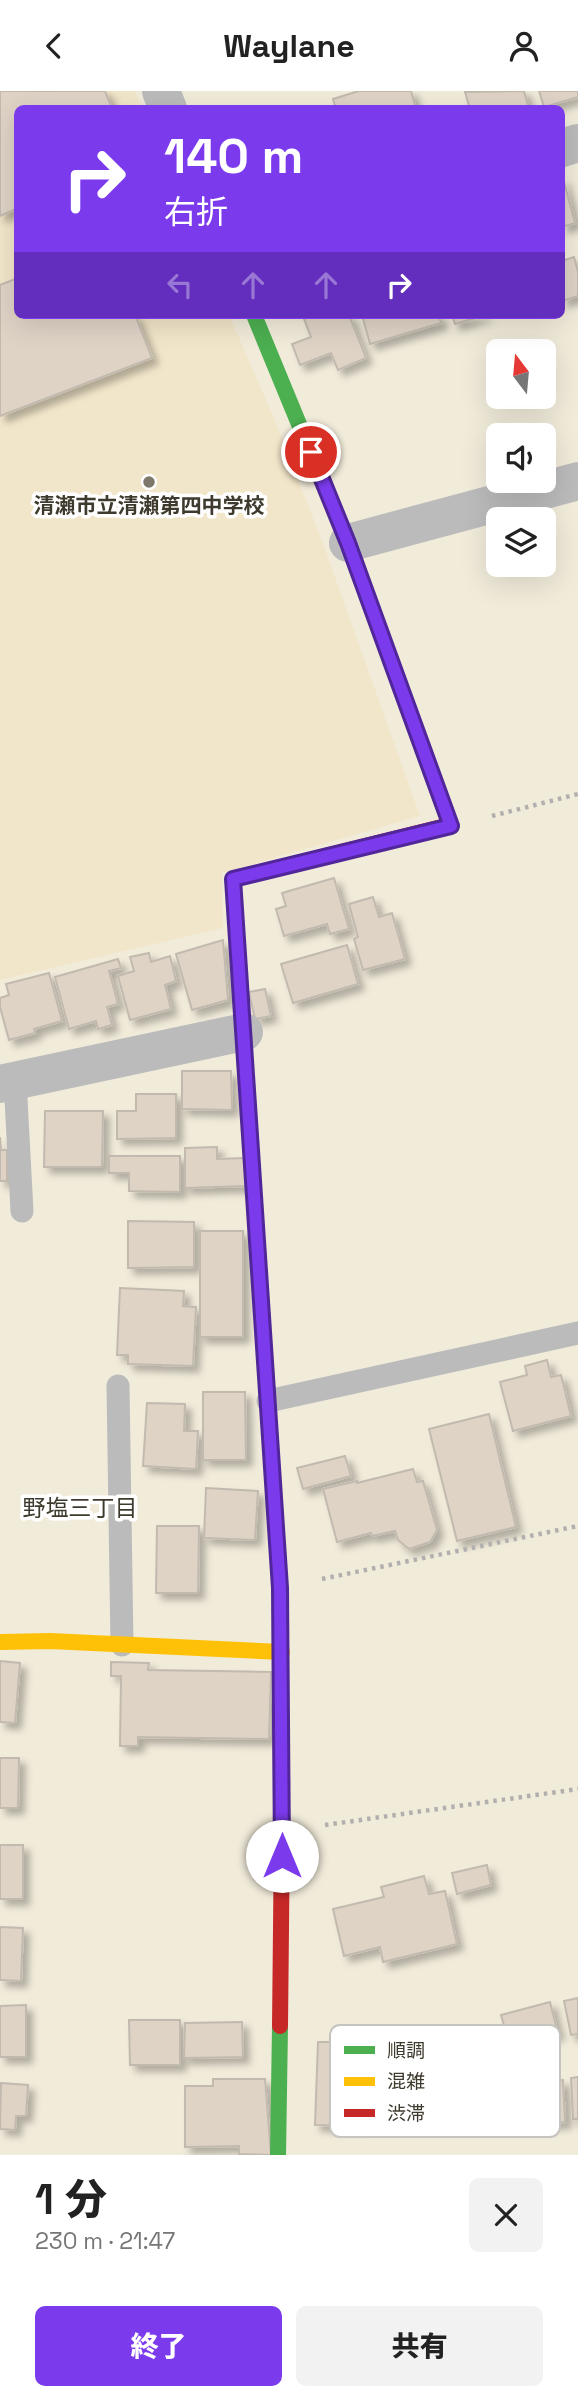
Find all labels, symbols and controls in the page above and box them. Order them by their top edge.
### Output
text: Waylane [223,26,355,66]
icon: back [35,27,73,65]
icon: person [505,27,543,65]
text: 140 m [164,125,303,187]
icon: right [49,133,140,224]
text: 右折 [164,192,228,232]
icon: left [161,266,199,304]
icon: ahead [234,266,272,304]
icon: ahead [307,266,345,304]
icon: right [380,266,418,304]
north arrow [486,339,556,409]
map controls [486,339,556,577]
pin [281,422,341,482]
button: sound [486,423,556,493]
icon: arrive [292,433,330,471]
marker: 清瀬市立清瀬第四中学校 [141,474,157,490]
place label: 清瀬市立清瀬第四中学校 [34,492,265,519]
button: layers [486,507,556,577]
district label: 野塩三丁目 [23,1493,138,1523]
position arrow [245,1819,319,1893]
legend [330,2025,560,2137]
text: 順調 [387,2038,425,2063]
text: 混雑 [387,2069,425,2094]
text: 渋滞 [387,2101,425,2126]
text: 1 分 [35,2173,107,2226]
button: close [469,2178,543,2252]
text: 230 m · 21:47 [35,2226,175,2256]
button: 終了 [35,2306,282,2386]
button: 共有 [296,2306,543,2386]

